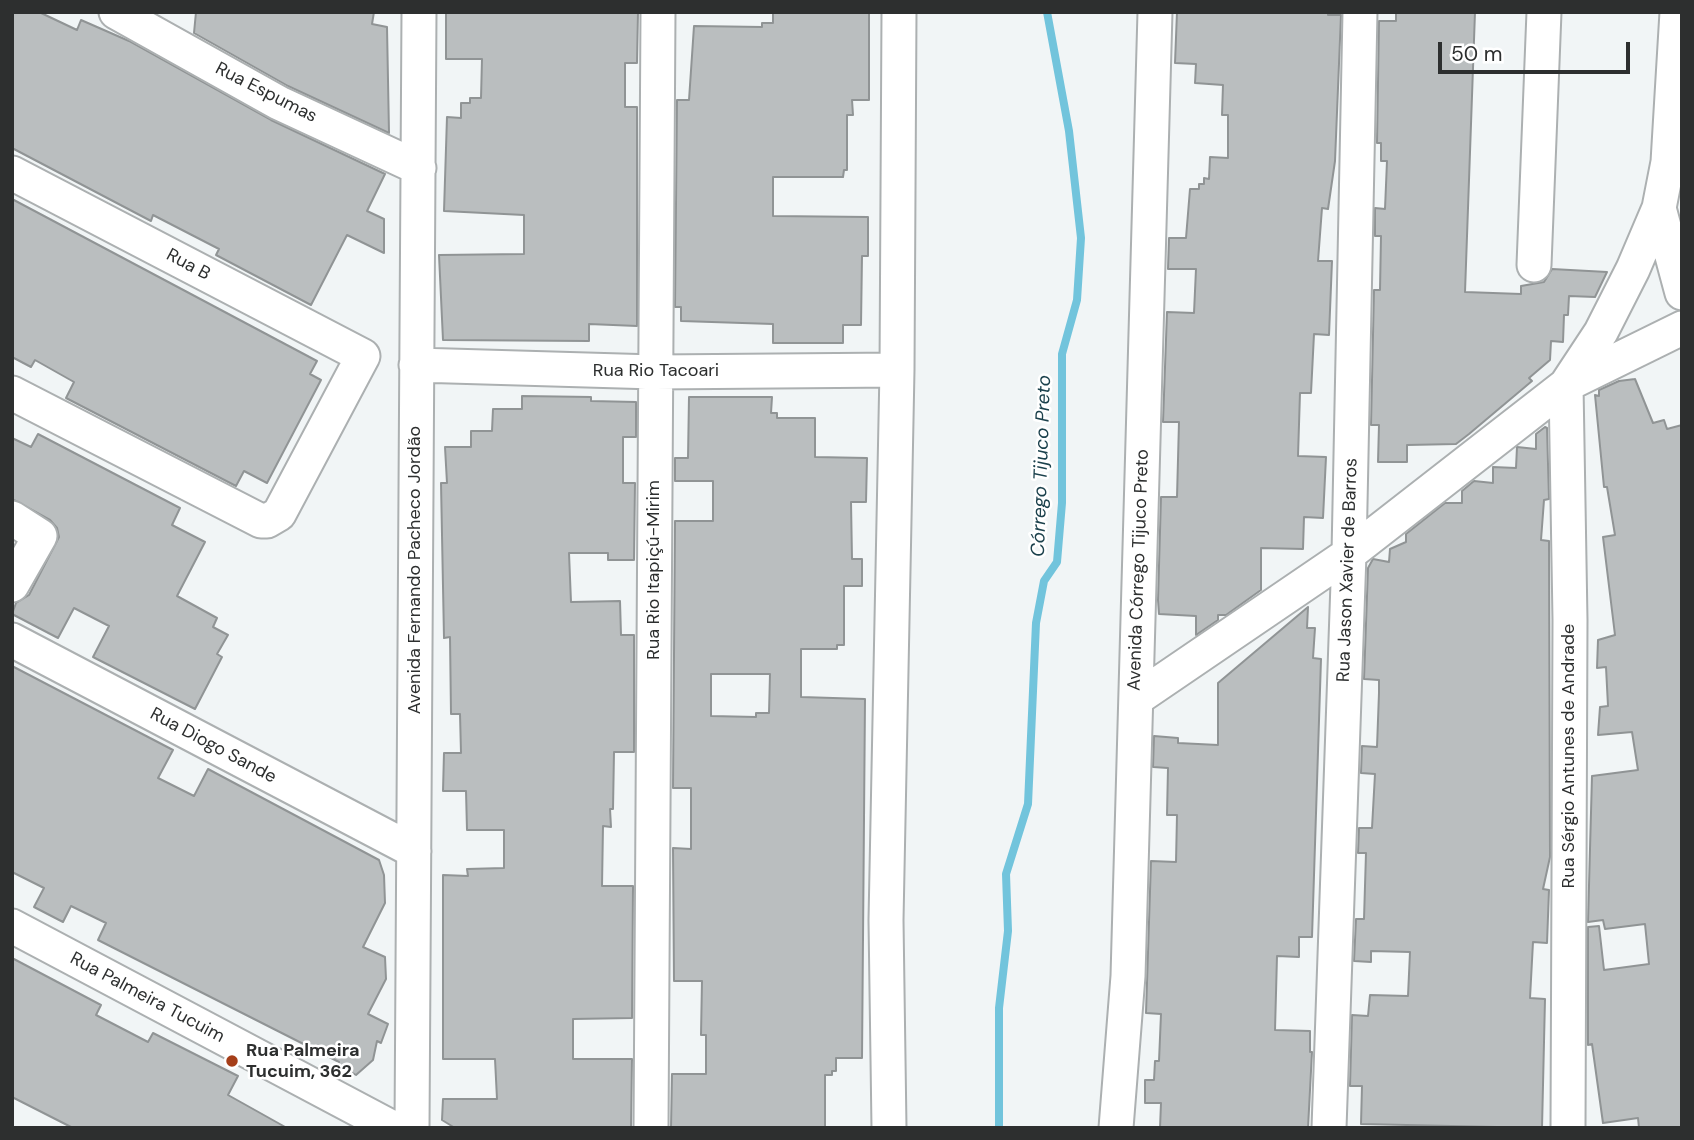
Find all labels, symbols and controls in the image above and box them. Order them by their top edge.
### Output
scale bar [1442,28,1634,72]
text: 50 m [1451,40,1502,68]
street label: Rua Espumas [212,58,320,128]
street label: Rua B [162,245,214,285]
street label: Rua Rio Tacoari [593,360,719,382]
water label: Córrego Tijuco Preto [1027,375,1057,557]
street label: Avenida Fernando Pacheco Jordão [404,426,426,714]
street label: Avenida Córrego Tijuco Preto [1124,449,1154,691]
street label: Rua Jason Xavier de Barros [1333,458,1363,682]
street label: Rua Rio Itapiçú-Mirim [643,480,665,660]
street label: Rua Sérgio Antunes de Andrade [1558,624,1580,888]
street label: Rua Diogo Sande [146,704,280,788]
street label: Rua Palmeira Tucuim [66,948,228,1048]
place label: Rua Palmeira Tucuim, 362 [246,1040,360,1082]
marker: Rua Palmeira Tucuim, 362 [224,1053,240,1069]

